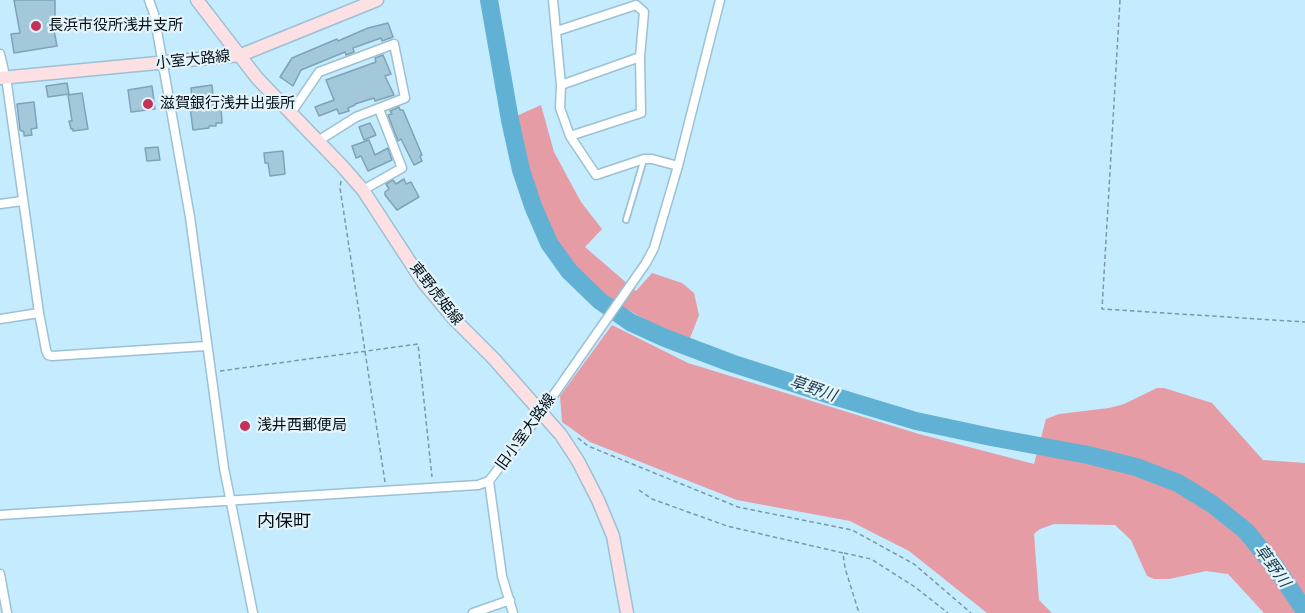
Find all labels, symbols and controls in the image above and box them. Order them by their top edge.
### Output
place label: 長浜市役所浅井支所 [48,17,183,35]
marker: 長浜市役所浅井支所 [29,19,43,33]
street label: 小室大路線 [155,47,231,73]
place label: 滋賀銀行浅井出張所 [160,95,295,113]
marker: 滋賀銀行浅井出張所 [141,97,155,111]
street label: 東野虎姫線 [406,259,466,329]
water label: 草野川 [787,372,839,406]
street label: 旧小室大路線 [492,390,560,474]
place label: 浅井西郵便局 [257,417,347,435]
marker: 浅井西郵便局 [238,419,252,433]
district label: 内保町 [257,511,311,533]
water label: 草野川 [1250,541,1294,591]

